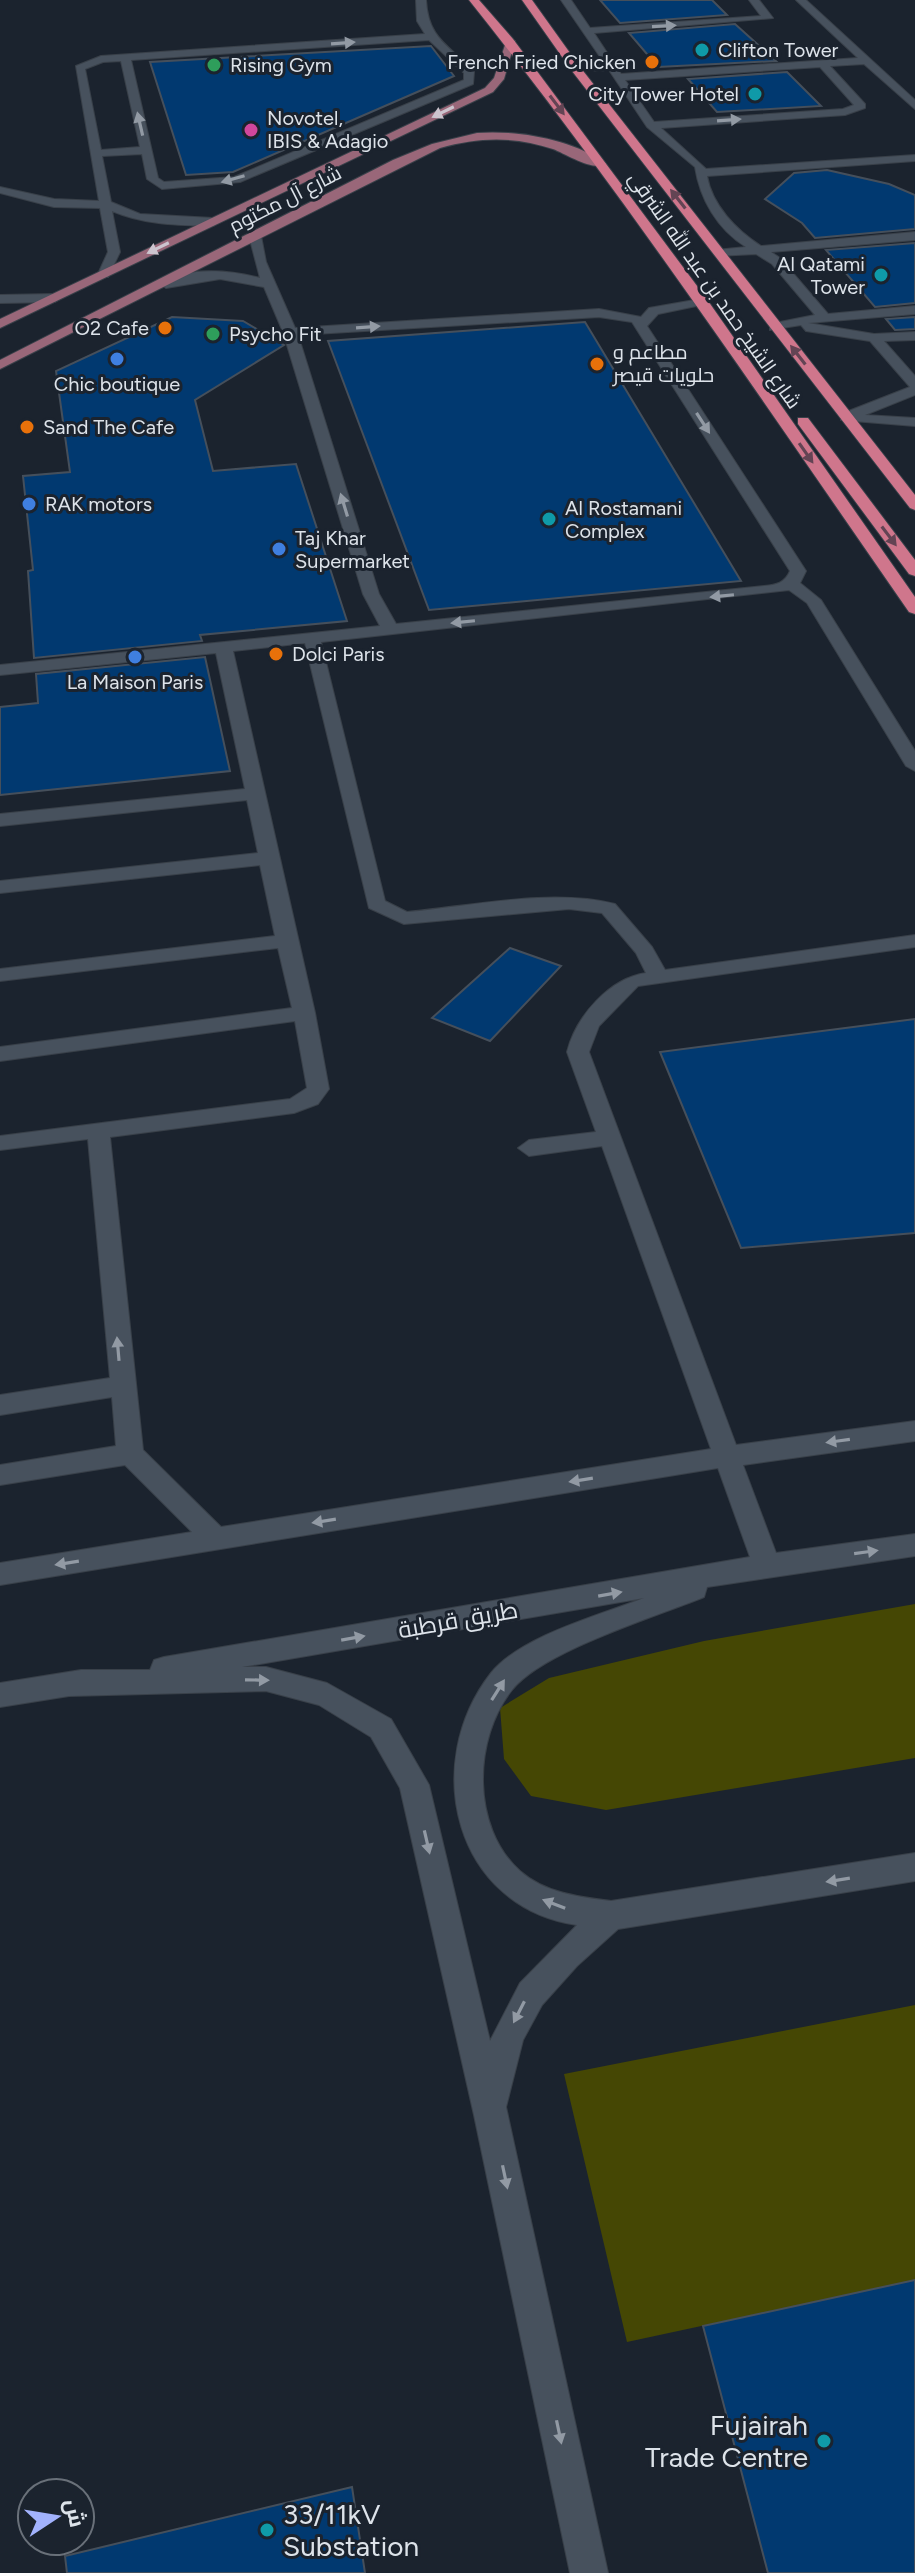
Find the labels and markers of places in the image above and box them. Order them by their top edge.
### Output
place label: Clifton Tower [718,38,839,62]
marker: Clifton Tower [693,41,711,59]
place label: French Fried Chicken [447,50,636,74]
place label: Rising Gym [230,53,332,77]
marker: French Fried Chicken [643,53,661,71]
marker: Rising Gym [205,56,223,74]
place label: City Tower Hotel [588,82,739,106]
marker: City Tower Hotel [746,85,764,103]
place label: Novotel, IBIS & Adagio [267,106,388,153]
marker: Novotel, IBIS & Adagio [242,121,260,139]
place label: Al Qatami Tower [777,252,865,299]
marker: Al Qatami Tower [872,266,890,284]
place label: O2 Cafe [75,316,149,340]
marker: O2 Cafe [156,319,174,337]
place label: Psycho Fit [229,322,322,346]
marker: Psycho Fit [204,325,222,343]
place label: مطاعم و حلويات قيصر [612,340,714,387]
marker: Chic boutique [108,350,126,368]
marker: مطاعم و حلويات قيصر [588,355,606,373]
place label: Chic boutique [54,372,180,396]
place label: Sand The Cafe [43,415,174,439]
marker: Sand The Cafe [18,418,36,436]
place label: RAK motors [45,492,152,516]
marker: RAK motors [20,495,38,513]
place label: Al Rostamani Complex [565,496,682,543]
marker: Al Rostamani Complex [540,510,558,528]
place label: Taj Khar Supermarket [295,526,410,573]
marker: Taj Khar Supermarket [270,540,288,558]
place label: Dolci Paris [292,642,384,666]
marker: Dolci Paris [267,645,285,663]
marker: La Maison Paris [126,648,144,666]
place label: La Maison Paris [67,670,203,694]
place label: Fujairah Trade Centre [645,2408,808,2474]
marker: Fujairah Trade Centre [815,2432,833,2450]
place label: 33/11kV Substation [283,2497,419,2563]
marker: 33/11kV Substation [258,2521,276,2539]

